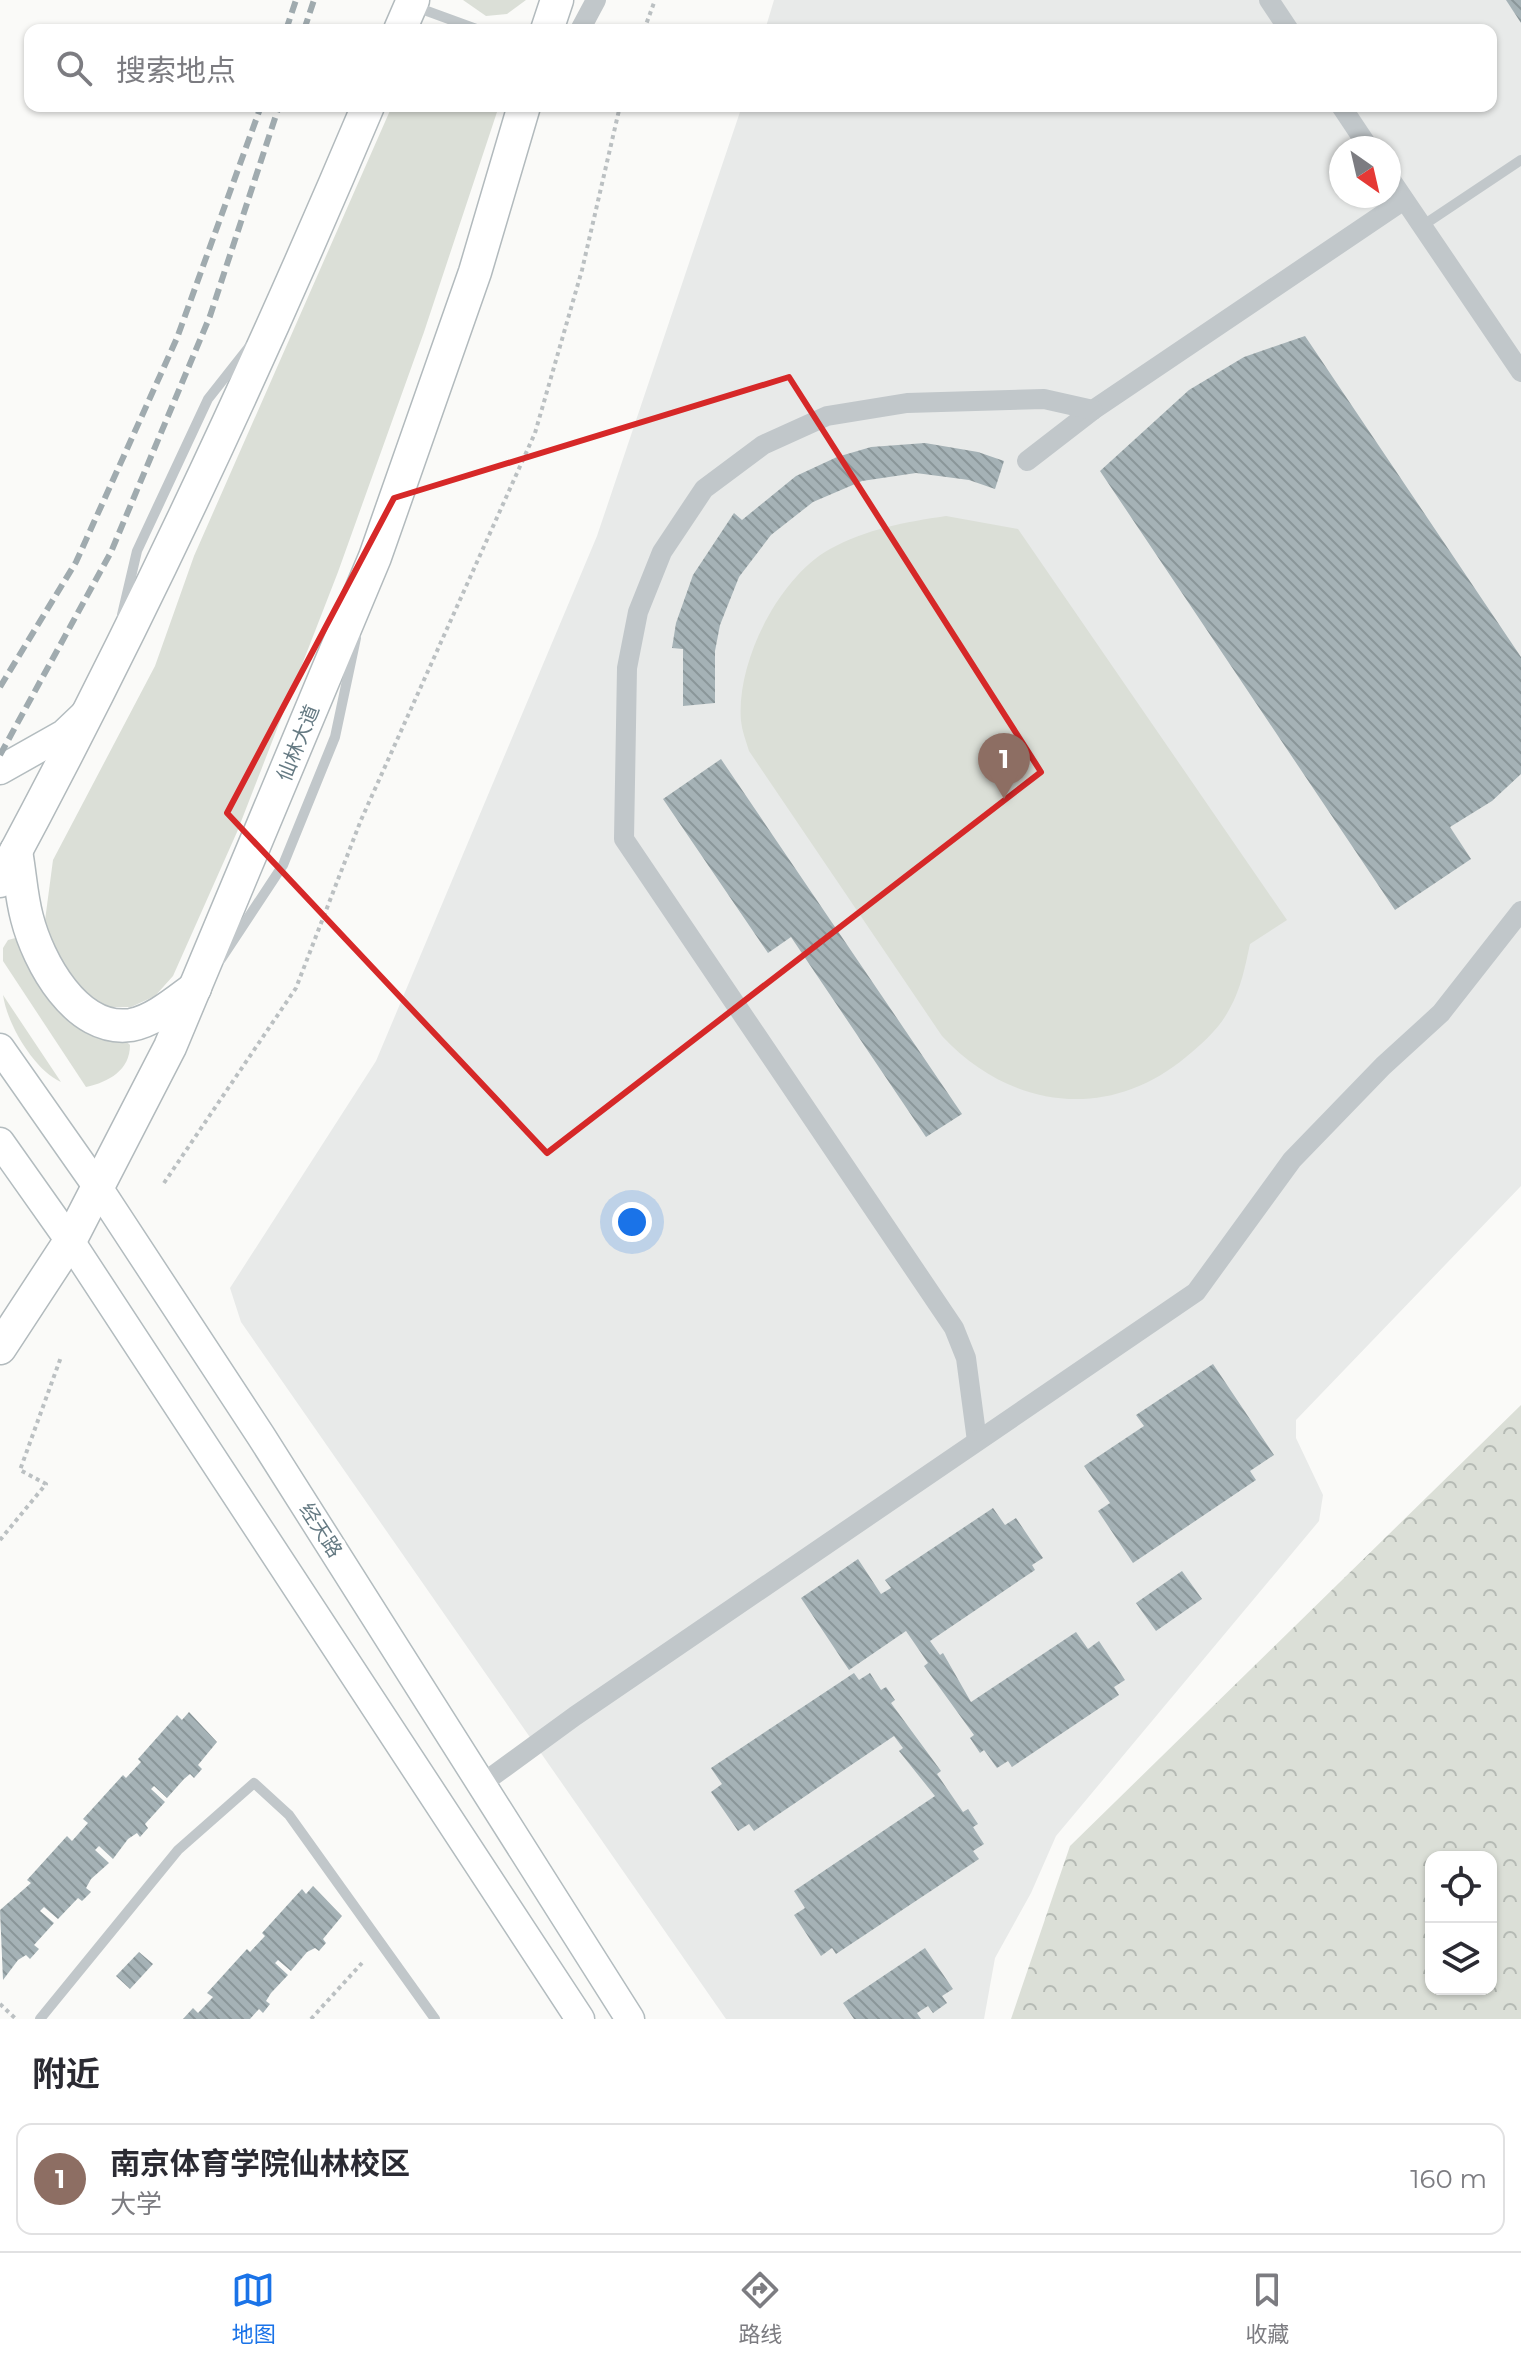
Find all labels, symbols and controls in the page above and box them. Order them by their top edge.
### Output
search box [24,24,1497,112]
icon: search [52,46,96,90]
text: 搜索地点 [116,52,236,89]
north arrow [1329,136,1401,208]
street label: 仙林大道 [272,701,324,785]
pin: 1 [978,733,1030,799]
your location [612,1202,652,1242]
street label: 经天路 [295,1498,347,1562]
map controls [1425,1851,1497,1995]
button: locate [1425,1851,1497,1923]
button: layers [1425,1923,1497,1995]
text: 附近 [32,2053,100,2095]
text: 南京体育学院仙林校区 [110,2145,410,2182]
text: 1 [55,2163,65,2195]
text: 160 m [1410,2163,1487,2195]
text: 大学 [110,2188,162,2220]
tab: 地图 [231,2268,276,2348]
tab: 路线 [738,2268,783,2348]
tab: 收藏 [1245,2268,1290,2348]

